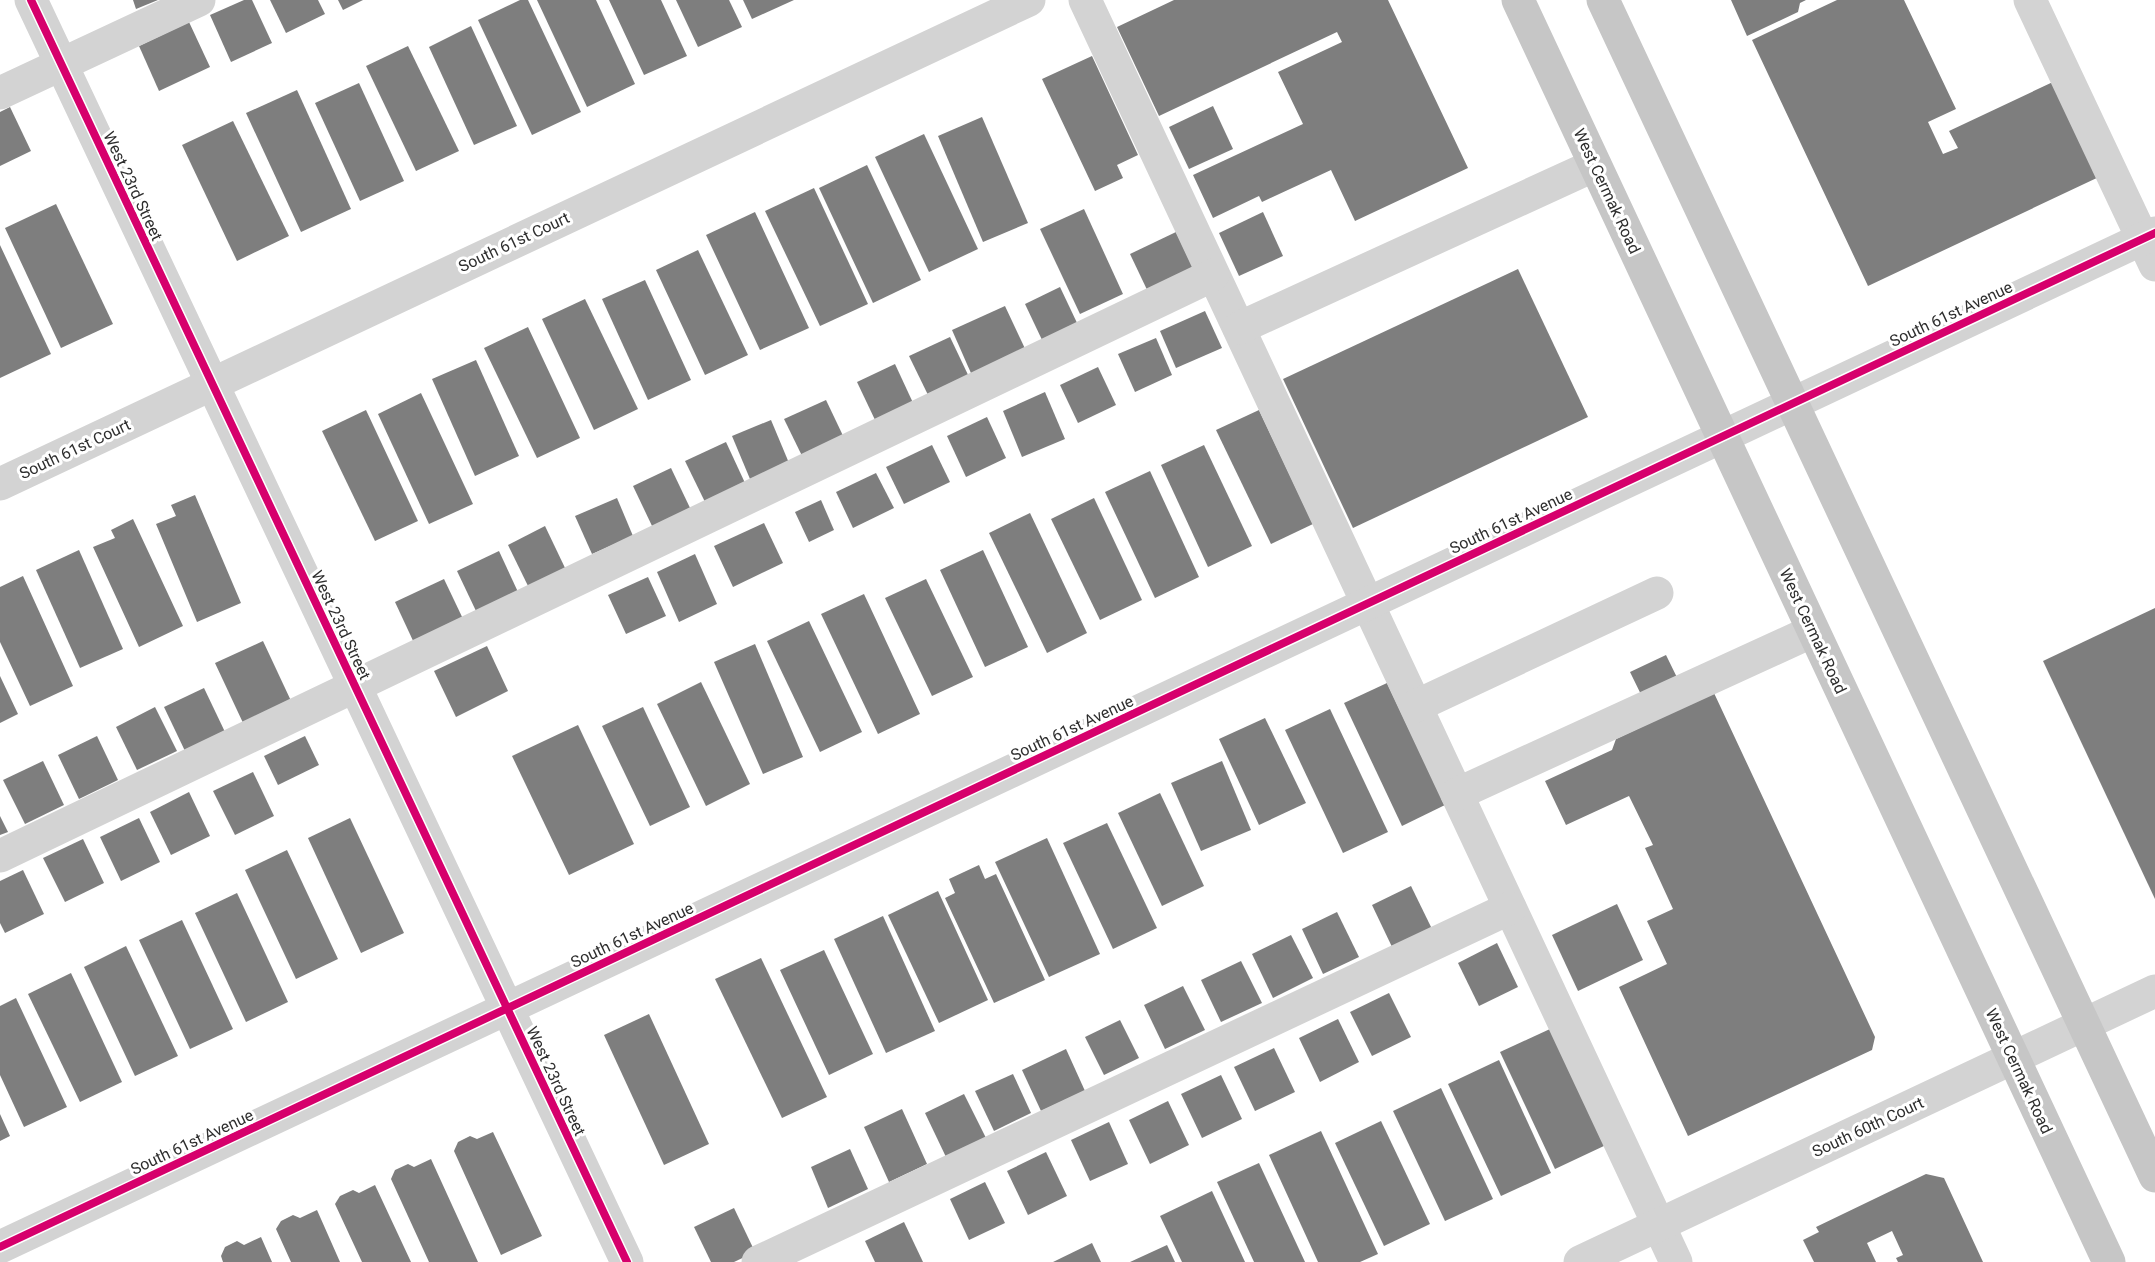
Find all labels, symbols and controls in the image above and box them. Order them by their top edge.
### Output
street label: West Cermak Road [1570,125,1644,257]
street label: West 23rd Street [99,128,167,244]
street label: South 61st Court [455,208,573,276]
street label: South 61st Avenue [1887,277,2015,351]
street label: South 61st Court [16,415,134,483]
street label: South 61st Avenue [1447,484,1575,558]
street label: West Cermak Road [1776,565,1850,697]
street label: West 23rd Street [307,567,375,683]
street label: South 61st Avenue [1008,691,1136,765]
street label: South 61st Avenue [568,898,696,972]
street label: West Cermak Road [1982,1005,2056,1137]
street label: West 23rd Street [522,1023,590,1139]
street label: South 60th Court [1809,1093,1927,1161]
street label: South 61st Avenue [128,1105,256,1179]

